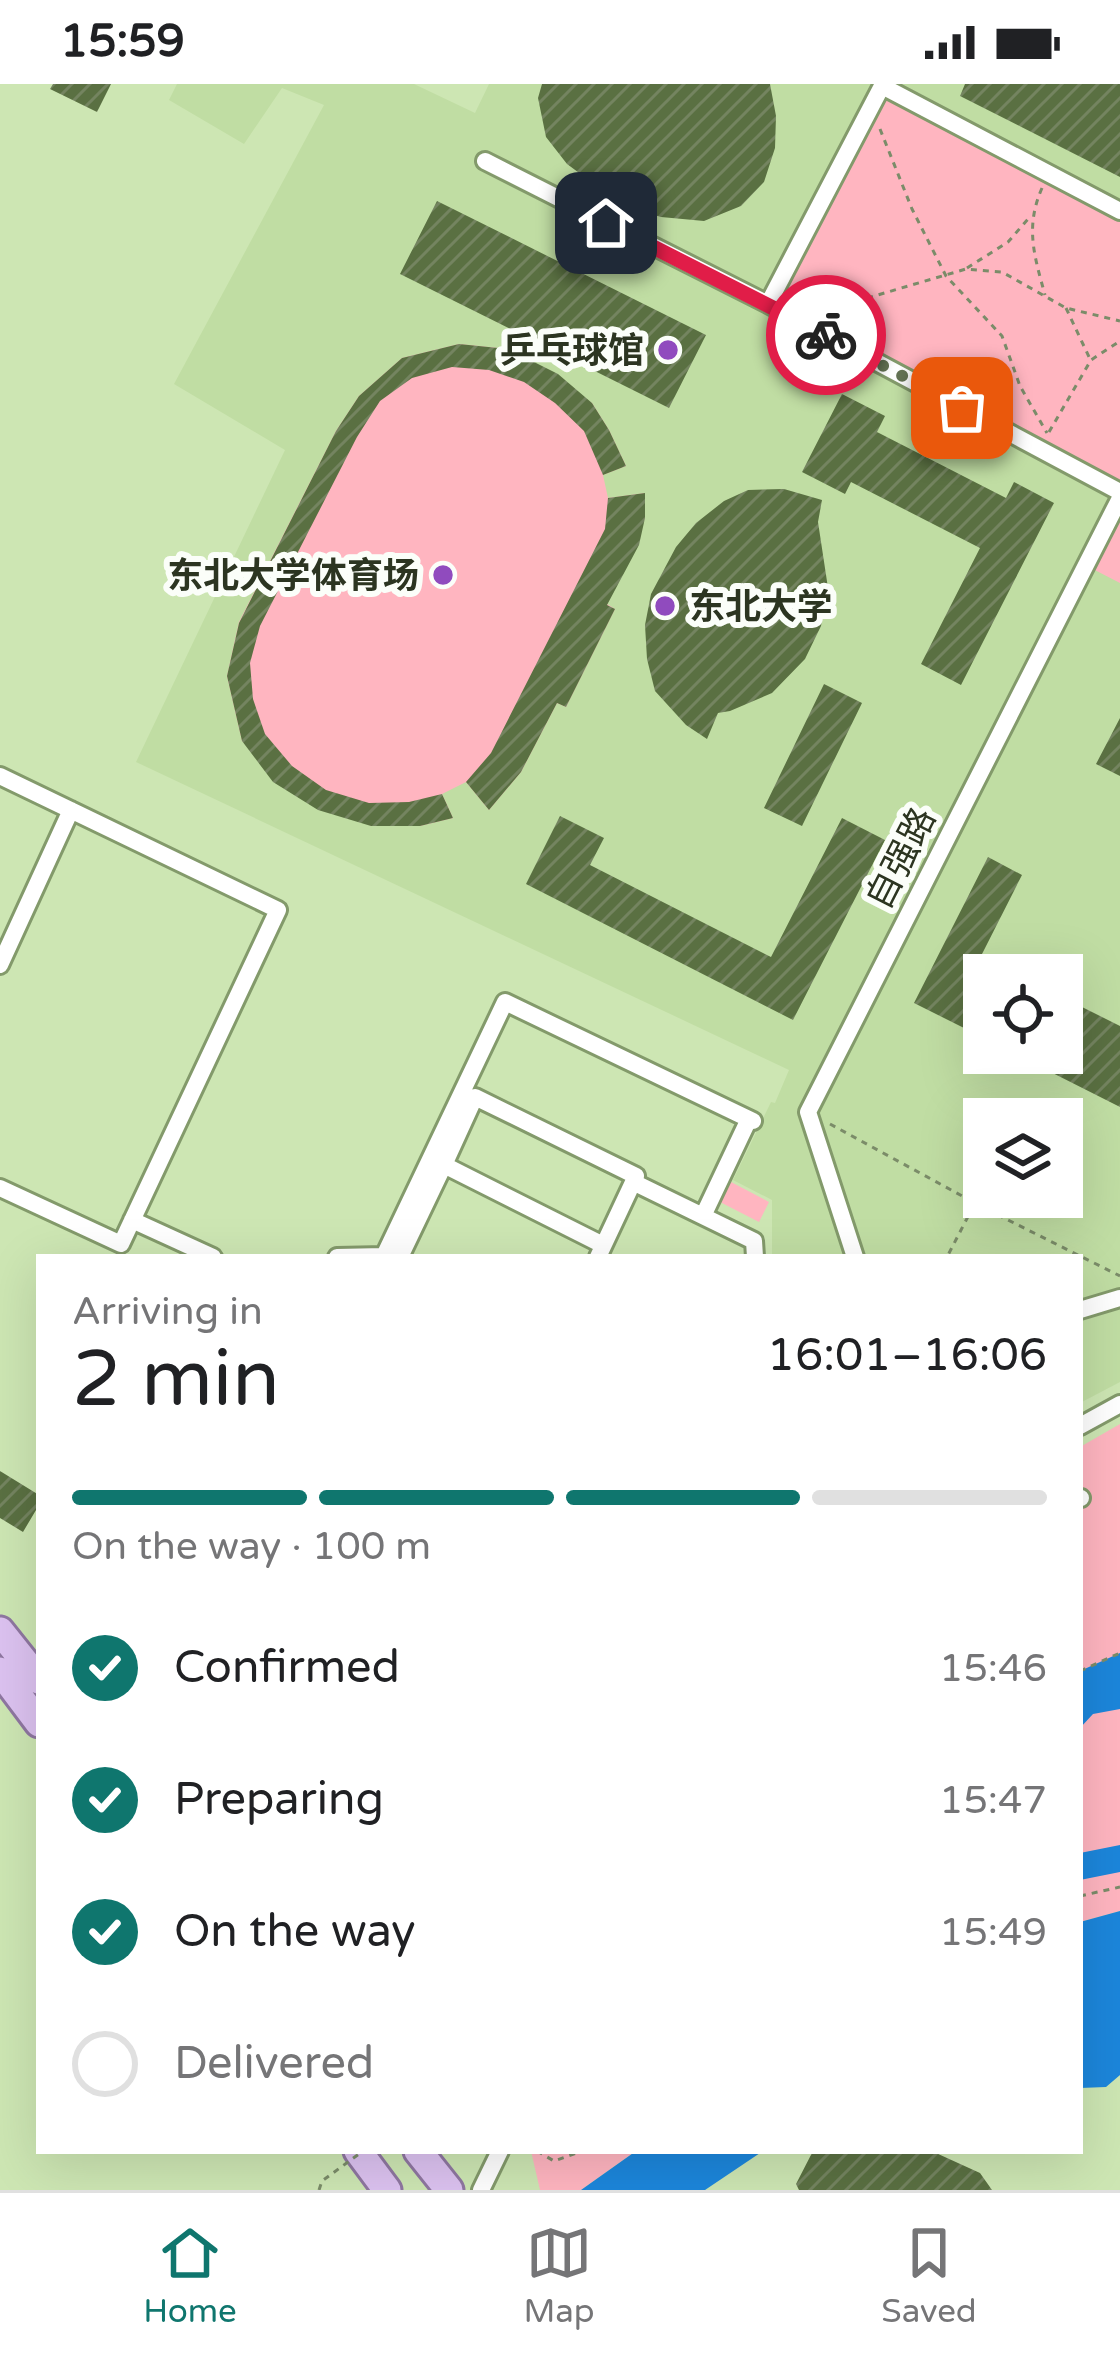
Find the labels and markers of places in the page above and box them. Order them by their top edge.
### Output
pin [555,172,657,274]
place label: 乒乓球馆 [500,330,644,373]
marker: 乒乓球馆 [655,337,681,363]
pin [911,357,1013,459]
place label: 东北大学体育场 [167,555,419,598]
marker: 东北大学体育场 [430,562,456,588]
place label: 东北大学 [689,586,833,629]
marker: 东北大学 [652,593,678,619]

